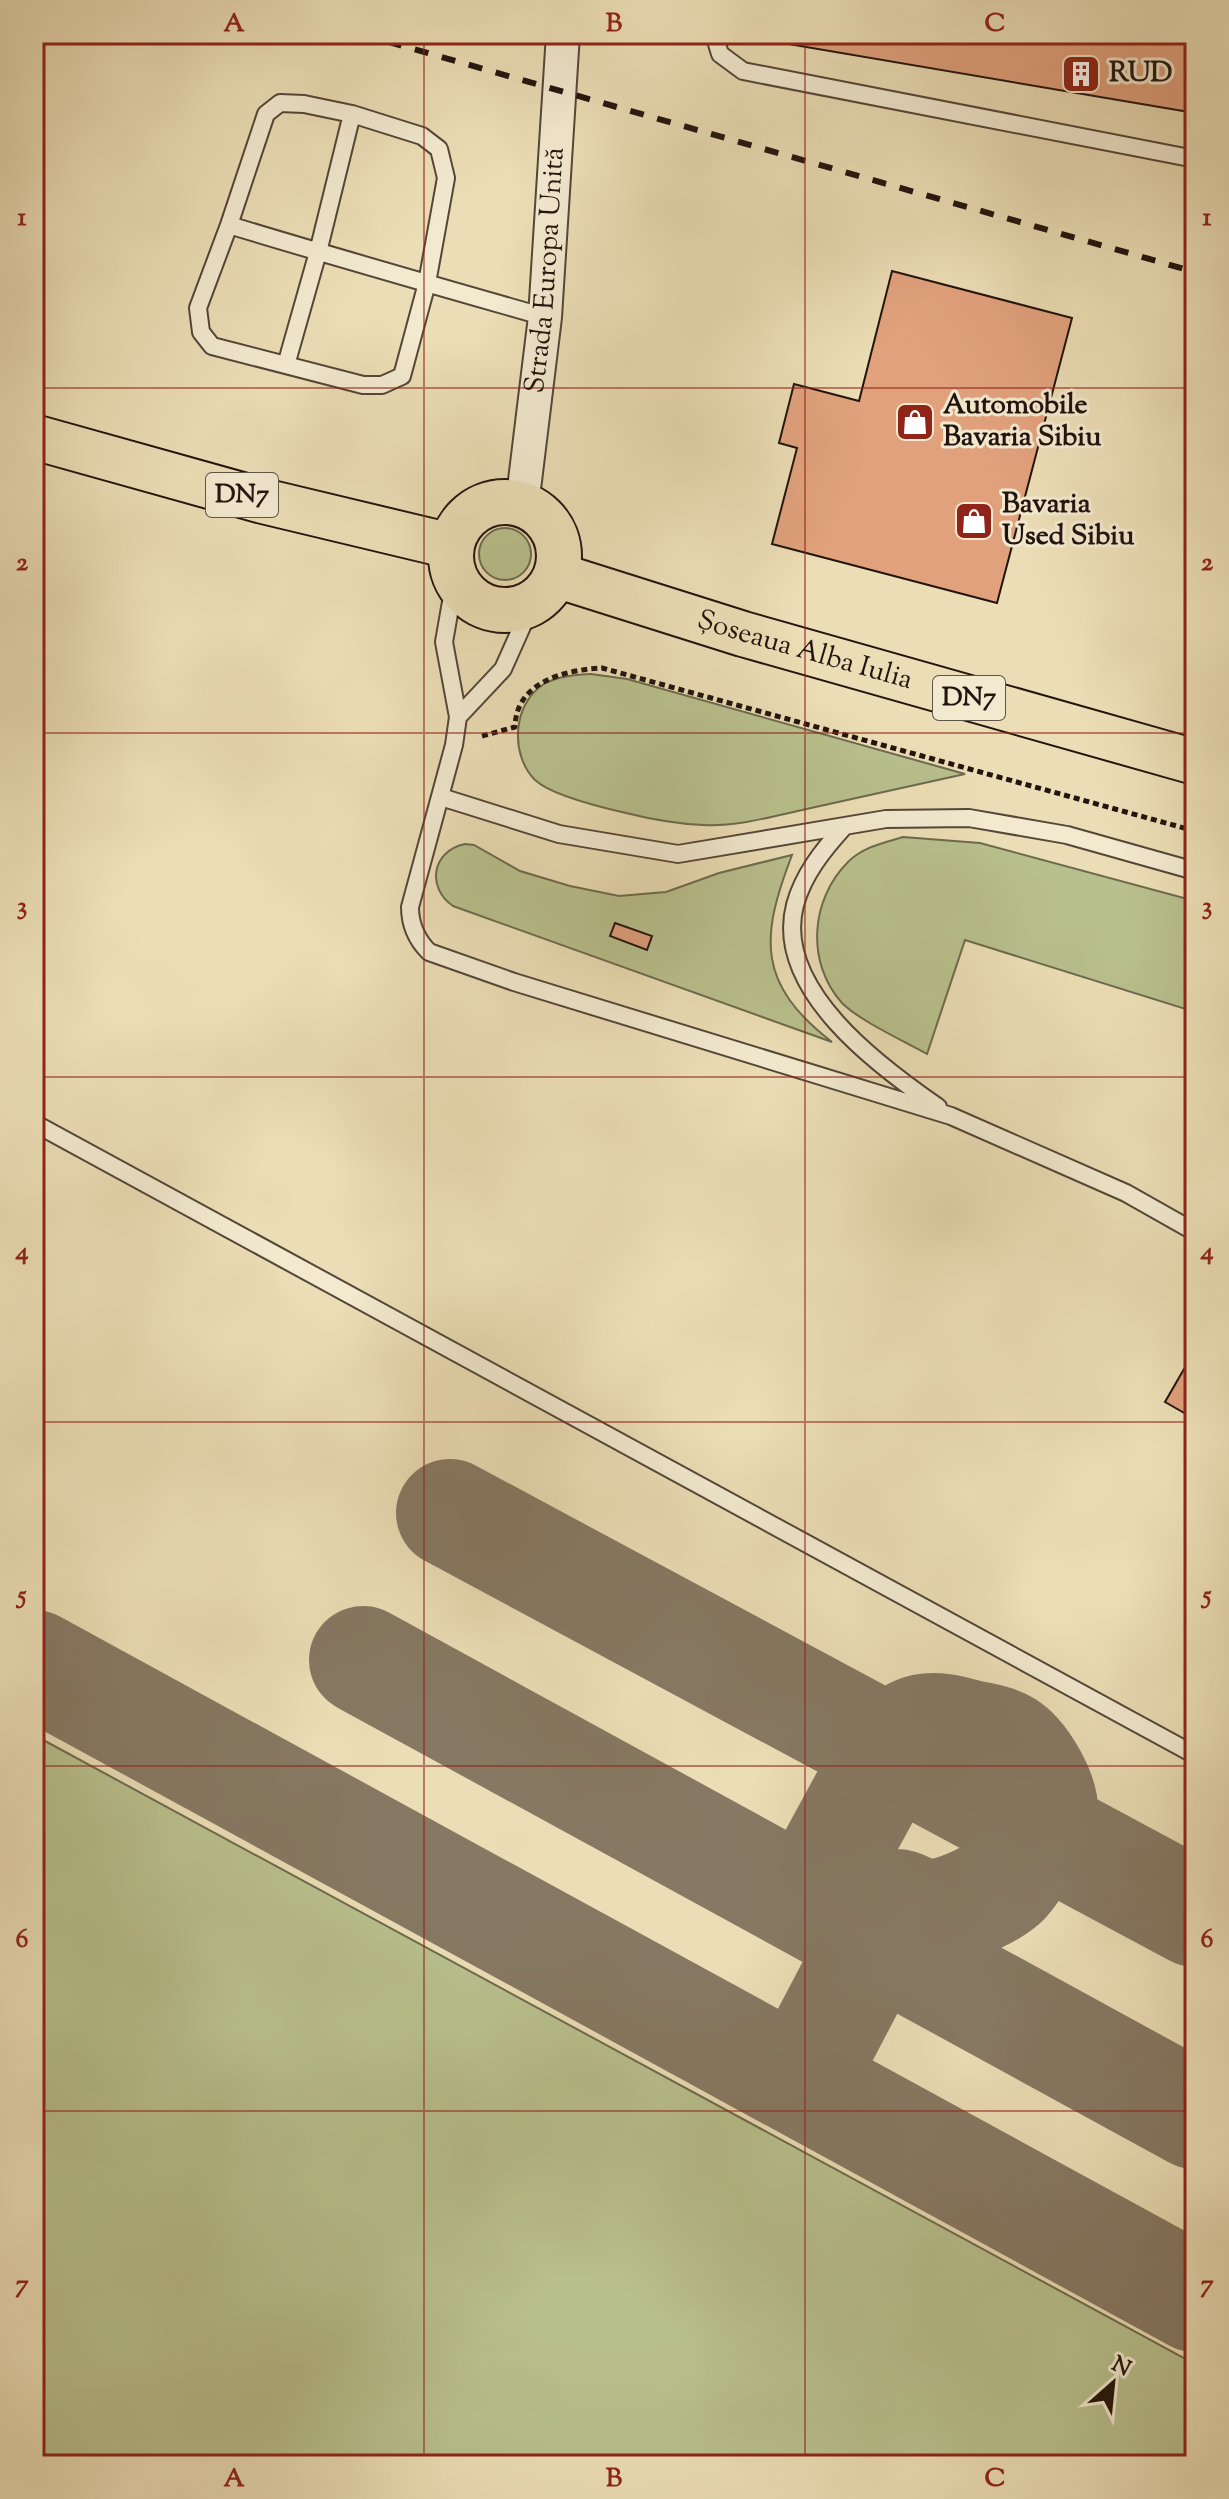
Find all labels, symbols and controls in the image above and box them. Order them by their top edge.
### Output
text: A [223,6,245,43]
text: B [606,6,623,43]
text: C [985,6,1005,43]
building icon: RUD [1060,53,1102,95]
place label: RUD [1109,54,1172,94]
street label: Strada Europa Unită [516,146,576,396]
text: 1 [18,200,27,237]
text: 1 [1203,200,1212,237]
place label: Automobile Bavaria Sibiu [943,386,1102,458]
shop icon: Automobile Bavaria Sibiu [894,401,936,443]
road number: DN7 [206,473,278,517]
place label: Bavaria Used Sibiu [1002,485,1135,557]
shop icon: Bavaria Used Sibiu [953,500,995,542]
text: 2 [16,545,29,582]
text: 2 [1201,545,1214,582]
street label: Șoseaua Alba Iulia [692,601,917,701]
road number: DN7 [933,676,1005,720]
text: 3 [17,889,27,926]
text: 3 [1202,889,1212,926]
text: 4 [14,1234,29,1271]
text: 4 [1199,1234,1214,1271]
text: 5 [16,1578,27,1615]
text: 5 [1201,1578,1212,1615]
text: 6 [16,1922,29,1959]
text: 6 [1201,1922,1214,1959]
text: 7 [15,2267,29,2304]
text: 7 [1200,2267,1214,2304]
north arrow [1073,2343,1153,2423]
text: N [1106,2350,1136,2386]
text: A [223,2461,245,2498]
text: B [606,2461,623,2498]
text: C [985,2461,1005,2498]

